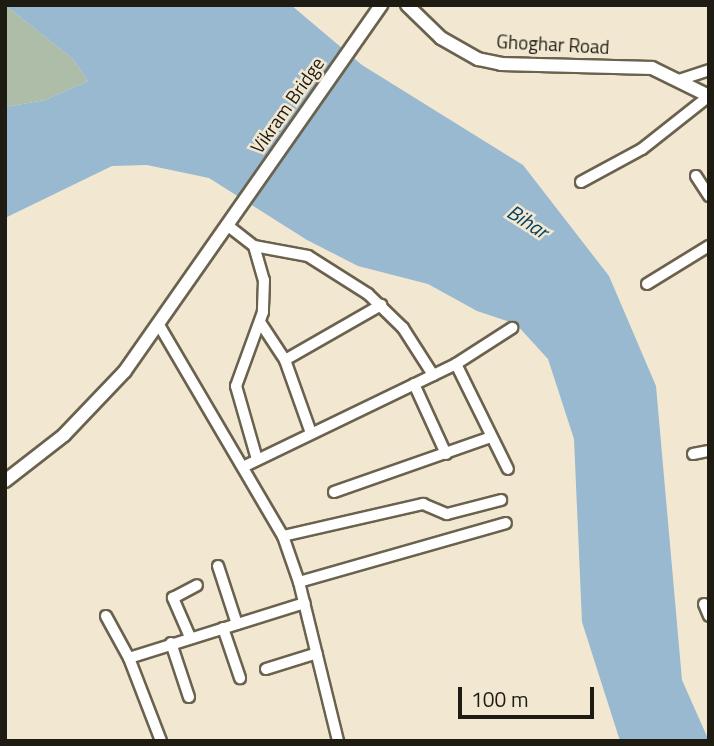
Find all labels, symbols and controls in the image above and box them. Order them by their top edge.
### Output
street label: Ghoghar Road [496,30,610,58]
street label: Vikram Bridge [245,52,329,158]
water label: Bihar [503,198,553,244]
scale bar [462,672,598,716]
text: 100 m [471,683,528,715]

